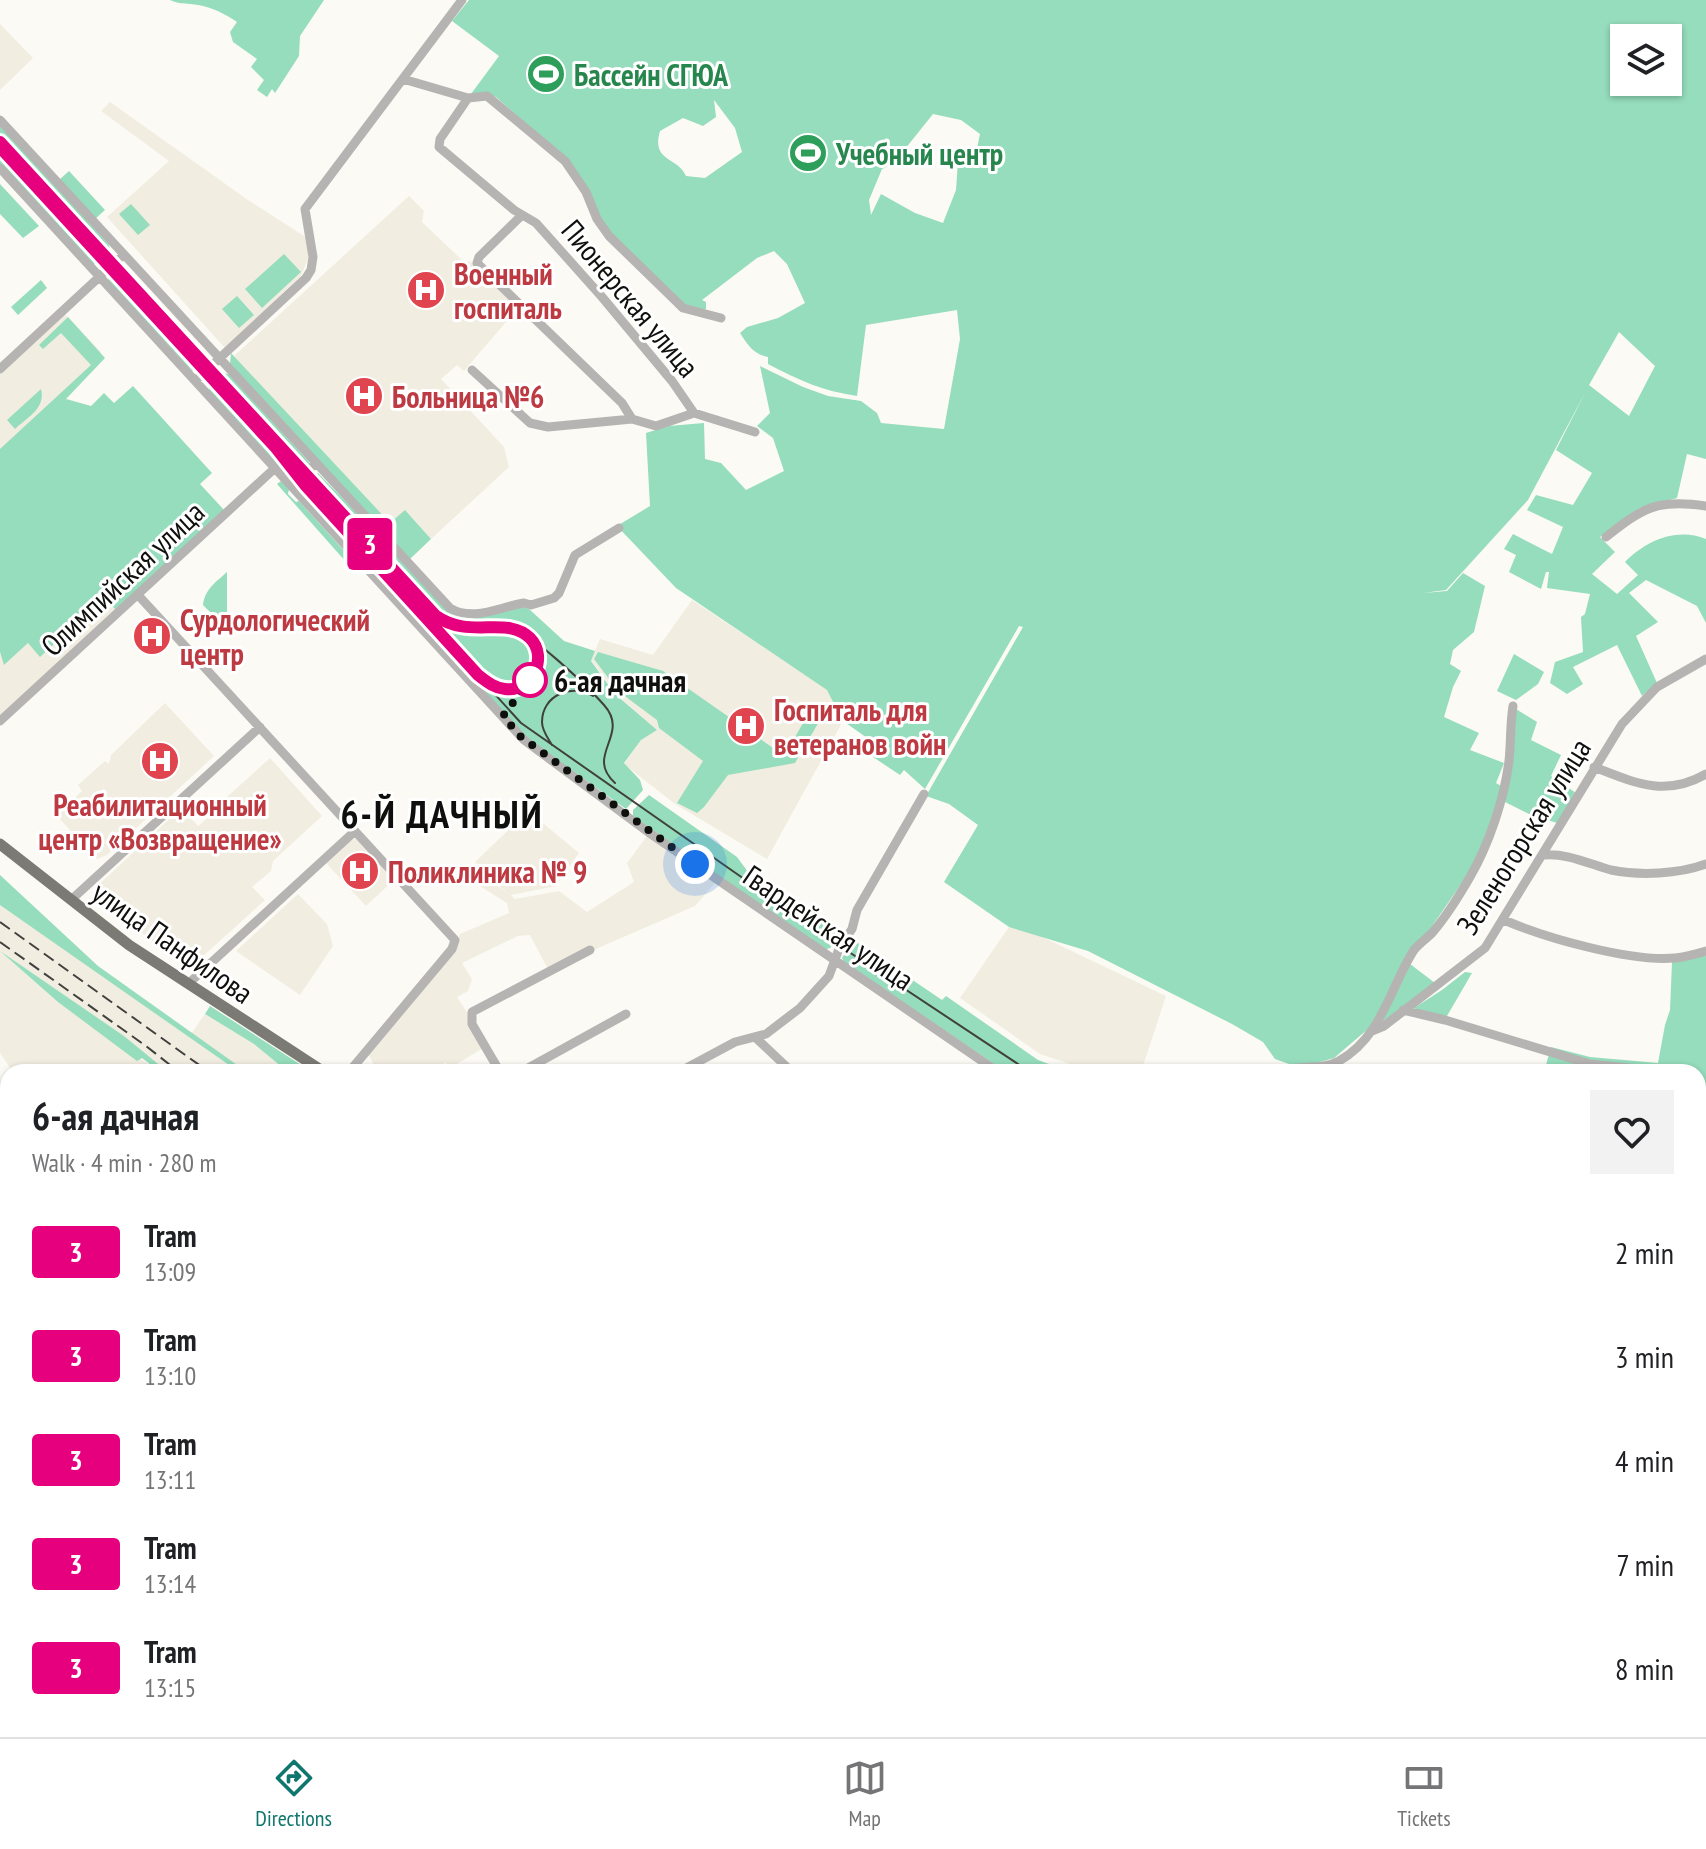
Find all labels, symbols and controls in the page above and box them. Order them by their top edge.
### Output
map controls [1610,24,1682,96]
button: layers [1610,24,1682,96]
sports icon: Бассейн СГЮА [525,53,567,95]
place label: Бассейн СГЮА [574,55,729,94]
sports icon: Учебный центр [787,132,829,174]
place label: Учебный центр [835,134,1003,173]
street label: Пионерская улица [554,211,708,385]
place label: Военный госпиталь [454,254,562,327]
hospital icon: Военный госпиталь [405,269,447,311]
hospital icon: Больница №6 [343,375,385,417]
place label: Больница №6 [392,377,544,416]
street label: Олимпийская улица [32,492,212,664]
line badge: 3 [344,518,396,570]
text: 3 [363,525,377,562]
place label: Сурдологический центр [180,600,370,673]
hospital icon: Сурдологический центр [131,615,173,657]
place label: 6-ая дачная [554,661,686,700]
marker: 6-ая дачная [513,663,547,697]
place label: Госпиталь для ветеранов войн [774,690,946,763]
hospital icon: Госпиталь для ветеранов войн [725,705,767,747]
street label: Зеленогорская улица [1447,731,1599,941]
hospital icon: Реабилитационный центр «Возвращение» [139,740,181,782]
place label: Реабилитационный центр «Возвращение» [38,785,282,858]
district label: 6-Й ДАЧНЫЙ [340,789,544,838]
your location [675,844,715,884]
hospital icon: Поликлиника № 9 [339,850,381,892]
place label: Поликлиника № 9 [388,852,587,891]
street label: Гвардейская улица [736,856,922,998]
street label: улица Панфилова [85,872,261,1012]
button: heart [1590,1090,1674,1174]
text: 6-ая дачная [32,1091,199,1140]
text: Walk · 4 min · 280 m [32,1146,216,1179]
text: Tram [144,1216,197,1255]
text: 3 [69,1233,83,1270]
text: 2 min [1615,1233,1674,1272]
text: 13:09 [144,1255,196,1288]
text: Tram [144,1320,197,1359]
text: 3 [69,1337,83,1374]
text: 3 min [1615,1337,1674,1376]
text: 13:10 [144,1359,196,1392]
text: Tram [144,1424,197,1463]
text: 3 [69,1441,83,1478]
text: 4 min [1615,1441,1674,1480]
text: 13:11 [144,1463,196,1496]
text: Tram [144,1528,197,1567]
text: 3 [69,1545,83,1582]
text: 7 min [1616,1545,1674,1584]
text: 13:14 [144,1567,196,1600]
text: Tram [144,1632,197,1671]
text: 3 [69,1649,83,1686]
text: 8 min [1615,1649,1674,1688]
text: 13:15 [144,1671,196,1704]
tab: Directions [255,1756,332,1832]
tab: Map [843,1756,887,1832]
tab: Tickets [1397,1756,1451,1832]

